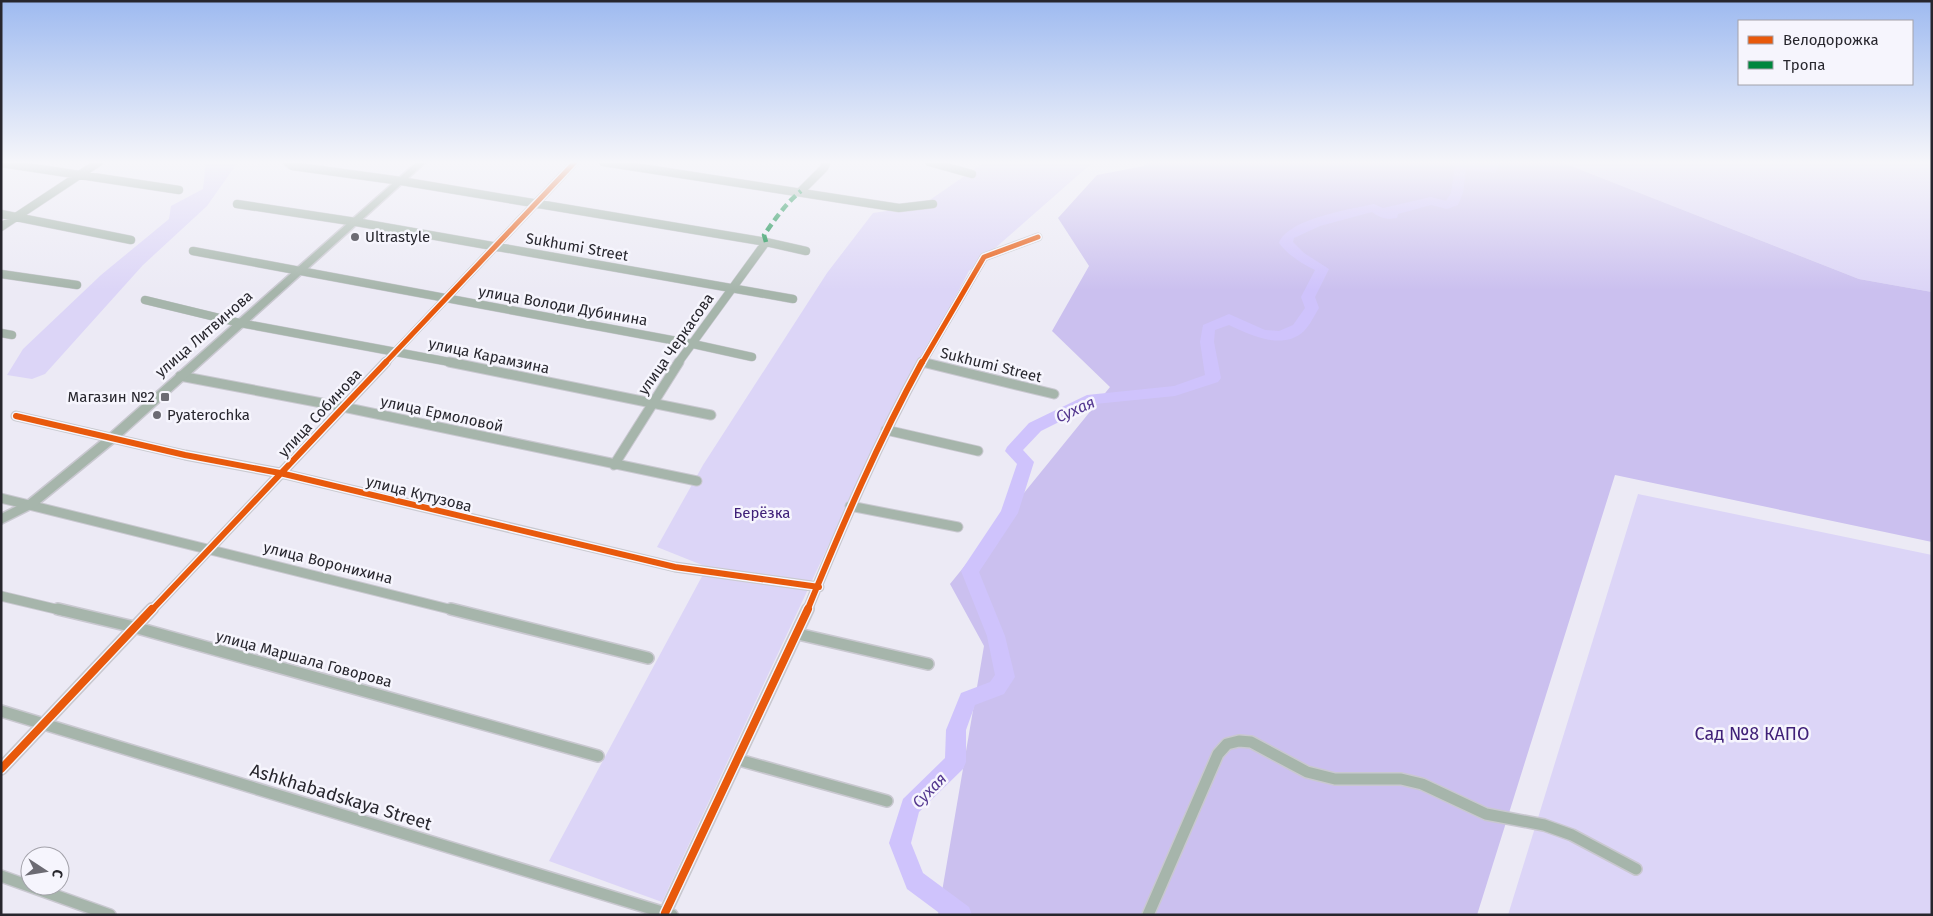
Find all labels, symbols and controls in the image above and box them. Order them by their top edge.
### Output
legend [1738,20,1913,85]
text: Велодорожка [1783,31,1879,49]
text: Тропа [1783,56,1825,74]
place label: Ultrastyle [365,228,430,246]
street label: Sukhumi Street [524,229,630,265]
marker: Ultrastyle [349,231,361,243]
street label: улица Володи Дубинина [477,282,649,330]
street label: улица Литвинова [152,287,256,381]
street label: улица Черкасова [634,290,718,398]
street label: улица Карамзина [427,334,551,378]
street label: Sukhumi Street [938,344,1044,386]
street label: улица Собинова [274,365,366,461]
place label: Магазин №2 [68,388,155,406]
marker: Магазин №2 [159,391,171,403]
street label: улица Ермоловой [379,392,505,436]
water label: Сухая [1053,392,1098,427]
place label: Pyaterochka [167,406,250,424]
marker: Pyaterochka [151,409,163,421]
street label: улица Кутузова [364,472,474,516]
park label: Берёзка [734,504,790,522]
street label: улица Воронихина [262,538,394,588]
street label: улица Маршала Говорова [214,627,394,691]
park label: Сад №8 КАПО [1695,723,1809,745]
street label: Ashkhabadskaya Street [248,759,435,835]
water label: Сухая [908,769,950,812]
north arrow [20,846,70,896]
text: С [48,868,66,879]

